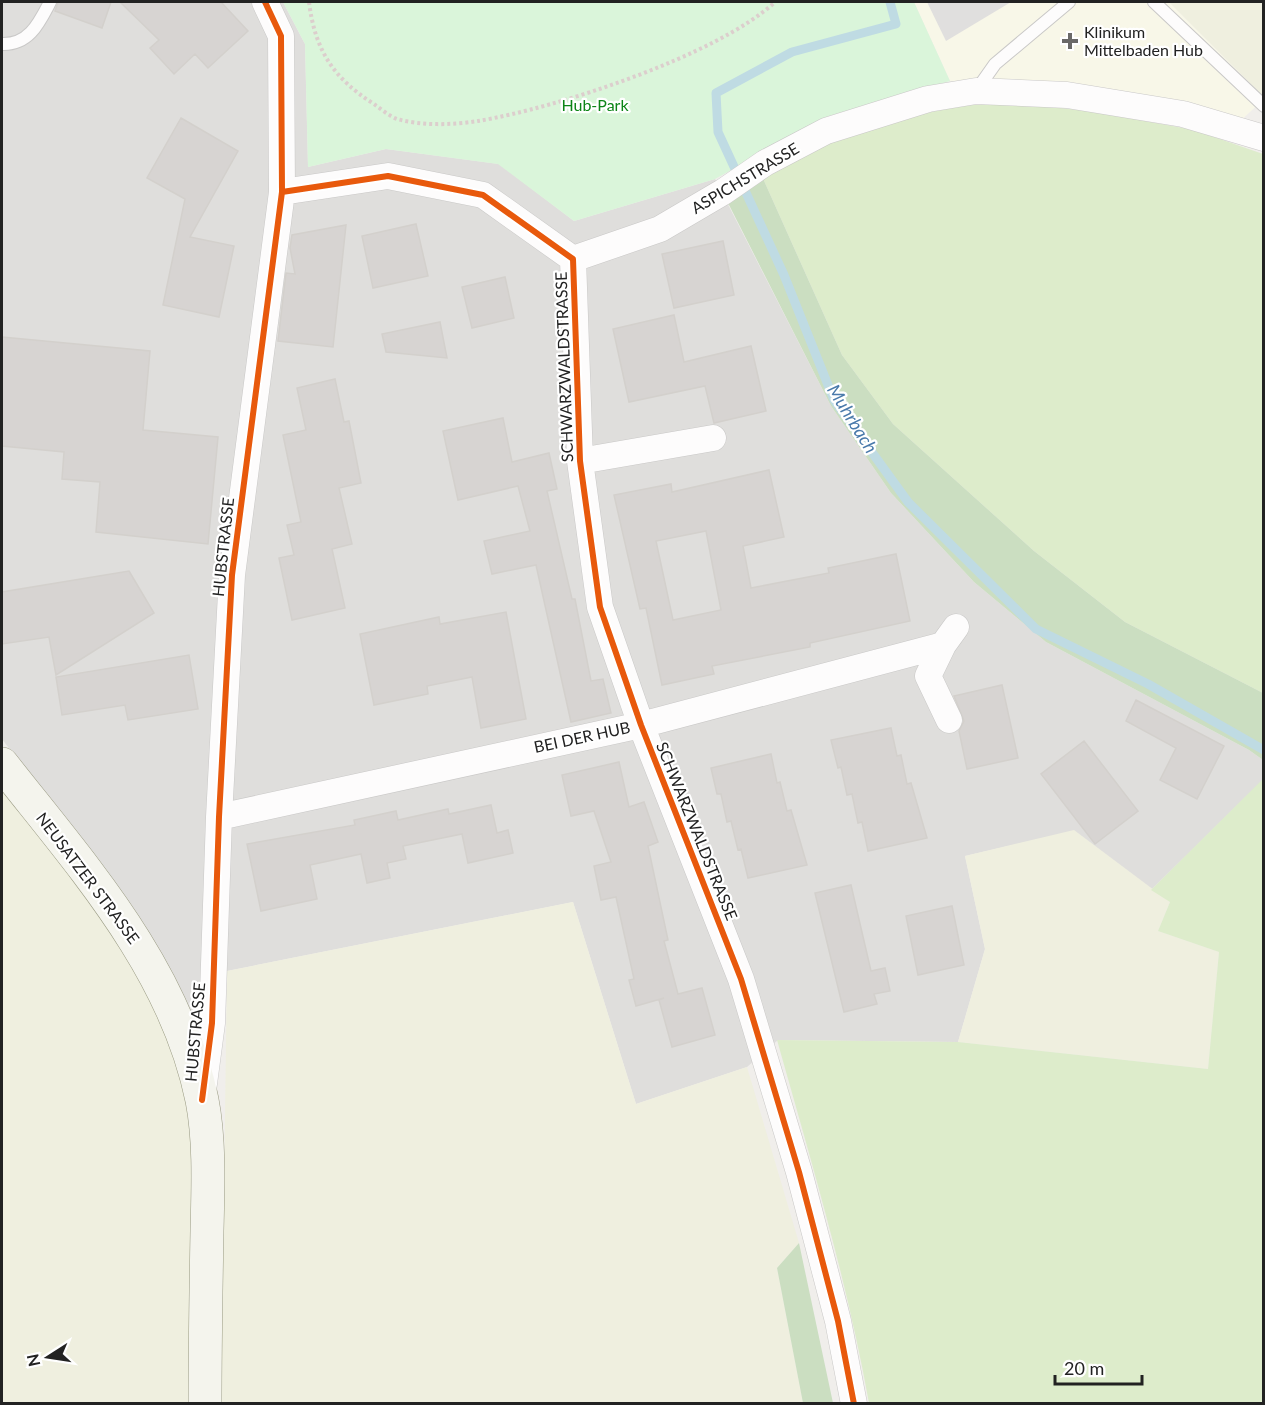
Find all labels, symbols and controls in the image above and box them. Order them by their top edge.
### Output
place label: Klinikum Mittelbaden Hub [1084,22,1203,59]
marker: Klinikum Mittelbaden Hub [1061,32,1079,50]
park label: Hub-Park [561,95,629,114]
street label: ASPICHSTRASSE [688,138,802,217]
street label: SCHWARZWALDSTRASSE [551,271,576,463]
water label: Muhrbach [823,380,883,457]
street label: HUBSTRASSE [208,496,237,598]
street label: BEI DER HUB [532,717,632,756]
street label: SCHWARZWALDSTRASSE [653,739,742,923]
street label: NEUSATZER STRASSE [33,808,144,947]
street label: HUBSTRASSE [181,981,208,1083]
north arrow [18,1327,78,1387]
scale bar [1055,1348,1142,1386]
text: N [22,1352,43,1368]
text: 20 m [1064,1357,1104,1379]

